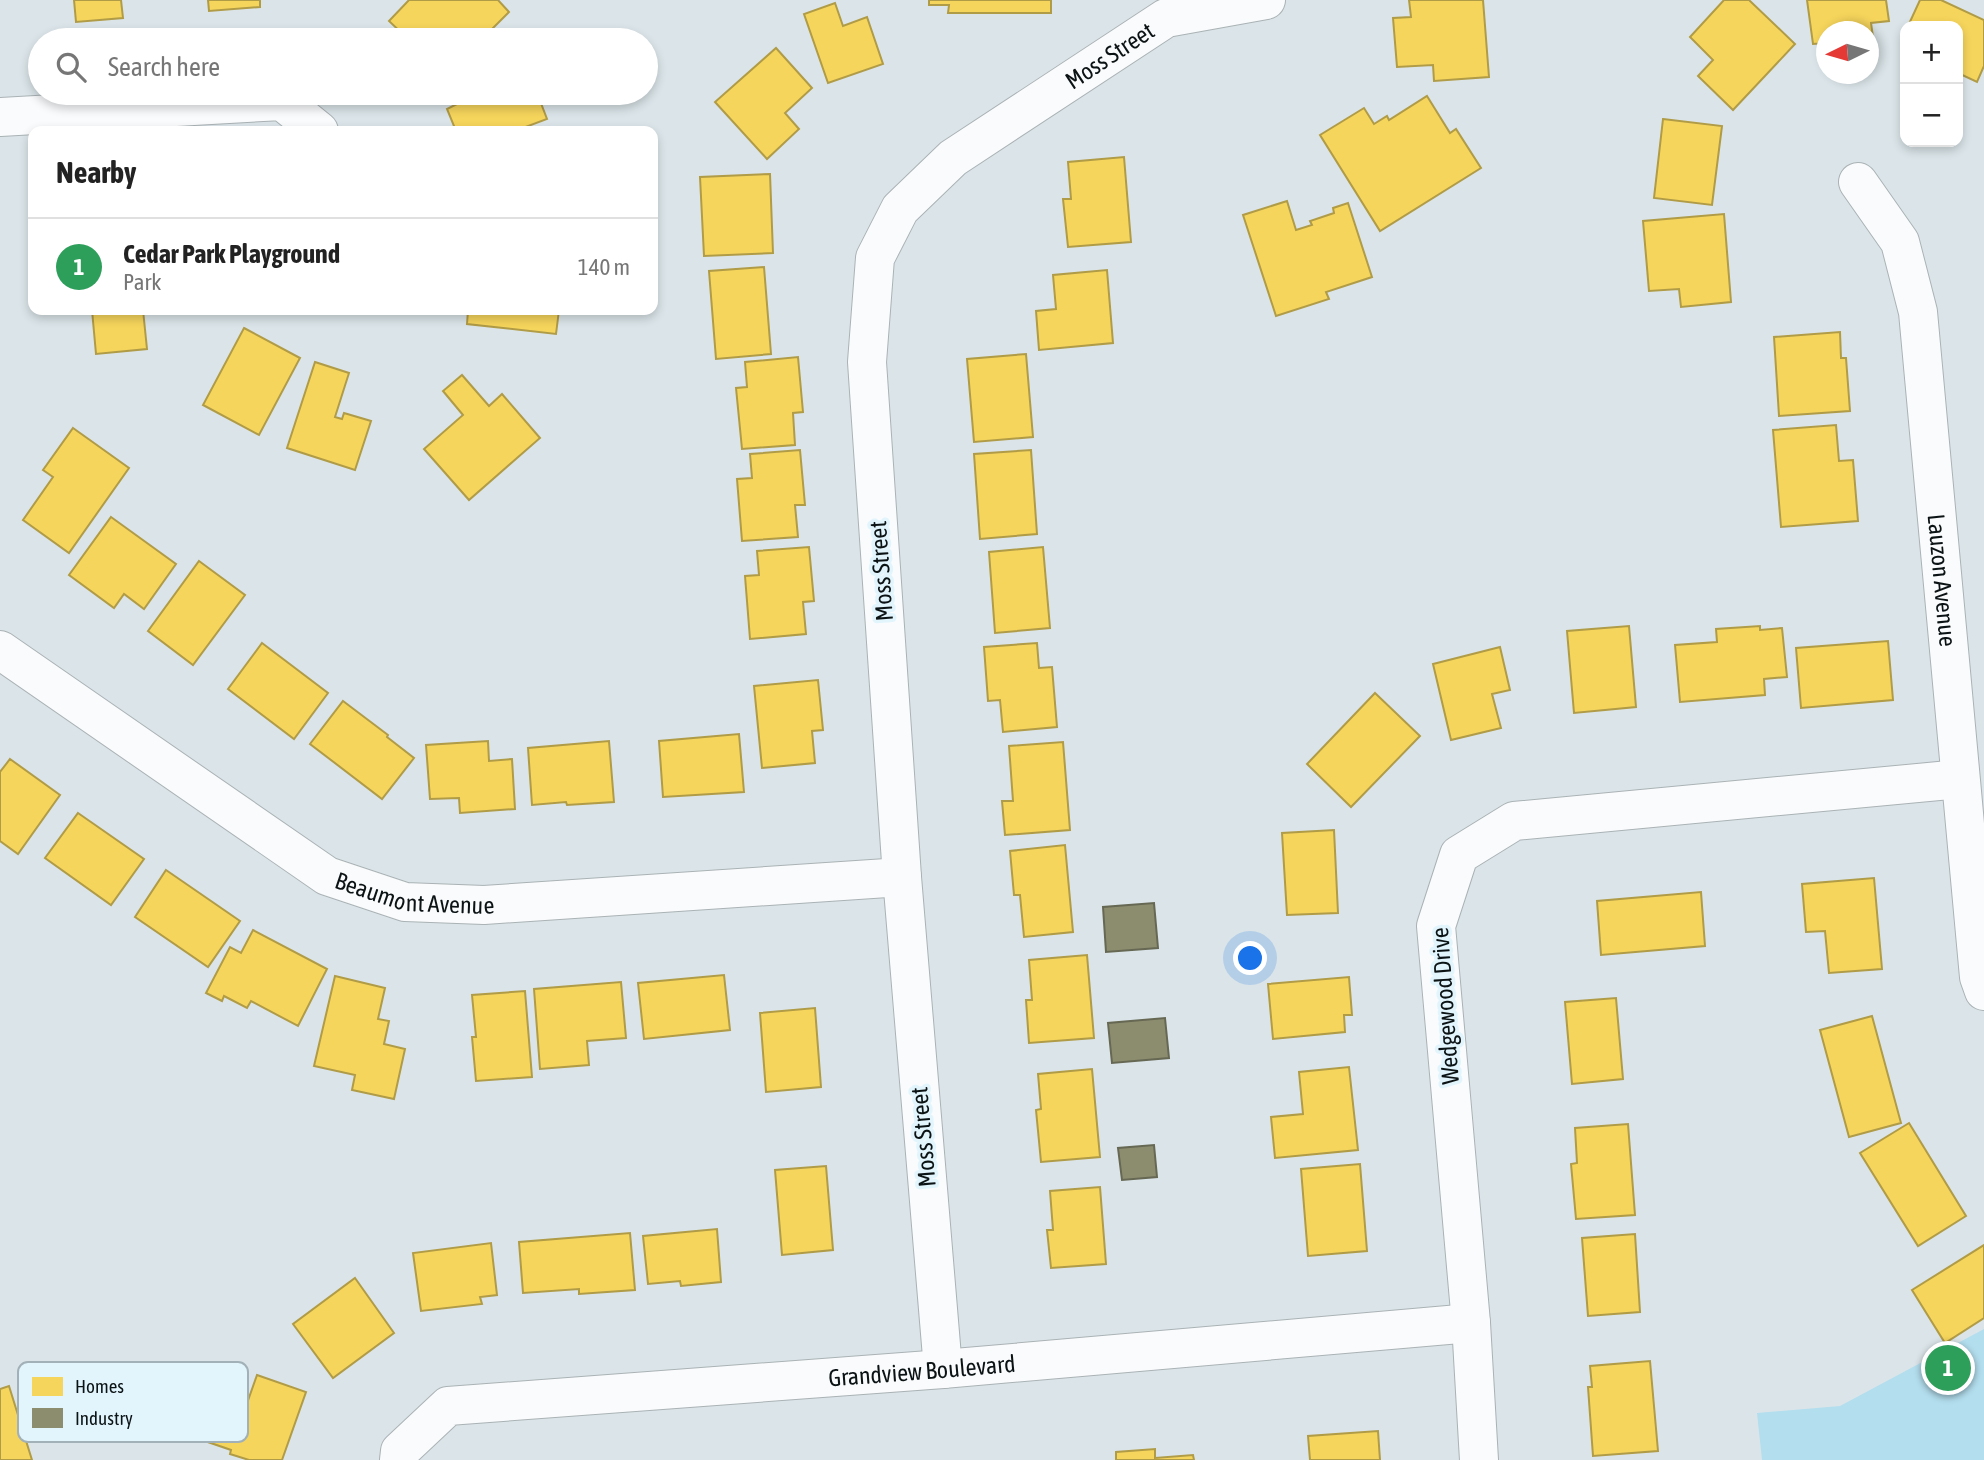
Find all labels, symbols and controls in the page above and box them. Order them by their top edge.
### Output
street label: Moss Street [1060,16,1159,94]
north arrow [1816,21,1879,84]
map controls [1900,21,1963,147]
button: + [1900,21,1963,84]
search box [28,28,658,105]
icon: search [52,48,90,86]
text: Search here [108,52,220,82]
button: − [1900,84,1963,147]
text: Nearby [56,155,136,189]
text: Cedar Park Playground [123,239,340,269]
text: 1 [74,254,84,280]
text: 140 m [578,254,630,280]
text: Park [123,269,161,295]
street label: Lauzon Avenue [1923,513,1962,648]
street label: Moss Street [864,520,898,622]
street label: Beaumont Avenue [332,866,495,919]
street label: Wedgewood Drive [1426,927,1464,1085]
your location [1233,941,1267,975]
street label: Moss Street [905,1086,941,1188]
pin: 1 [1925,1342,1971,1394]
street label: Grandview Boulevard [827,1349,1016,1391]
legend [18,1362,248,1442]
text: Homes [75,1375,124,1397]
text: Industry [75,1407,133,1429]

